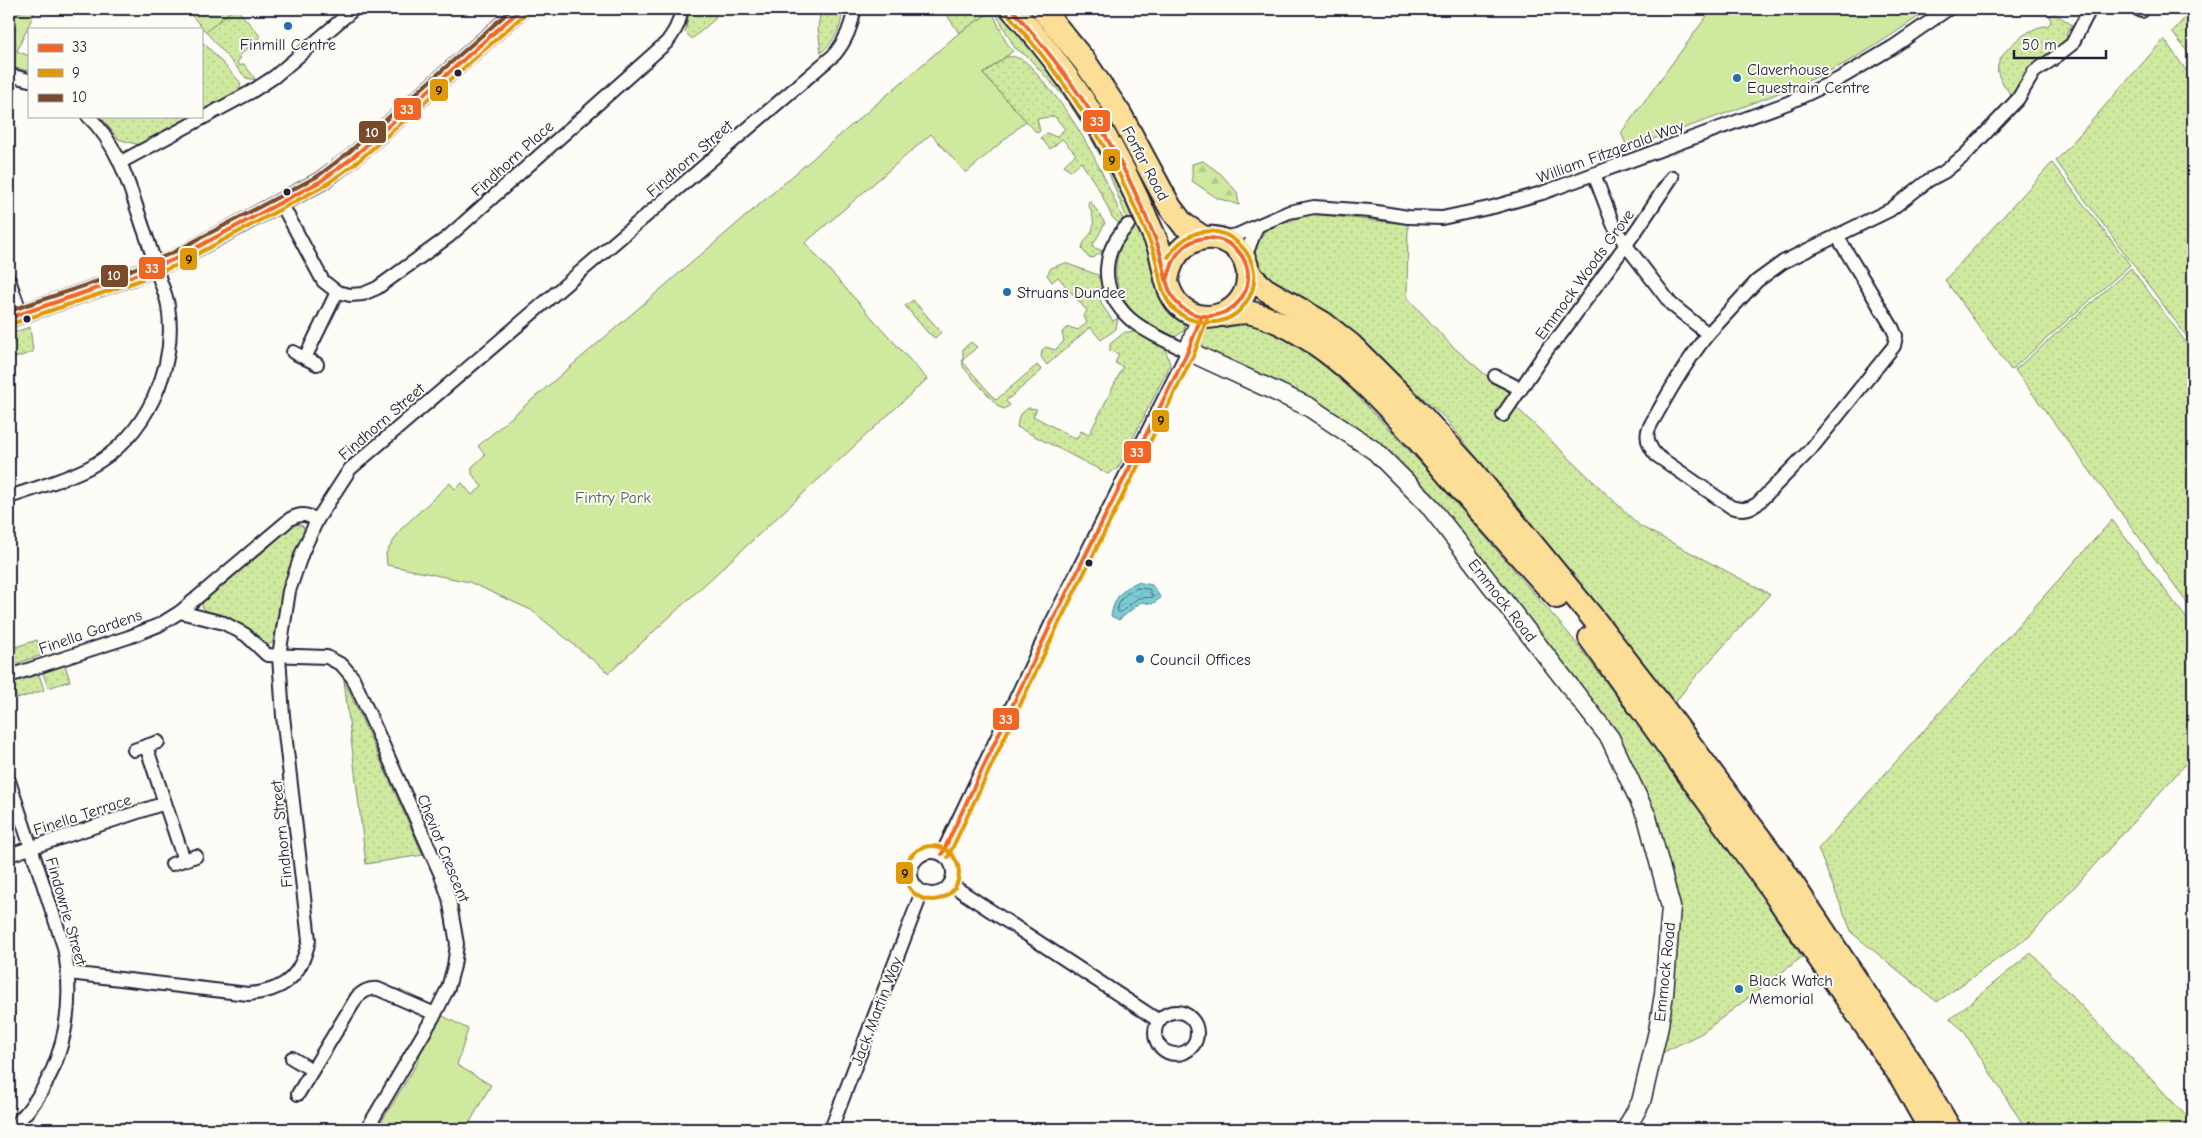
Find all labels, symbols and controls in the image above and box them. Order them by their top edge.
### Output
marker: Finmill Centre [282,20,294,32]
legend [28,28,202,118]
scale bar [2014,28,2107,60]
place label: Finmill Centre [240,36,336,54]
text: 50 m [2022,36,2057,54]
text: 33 [72,38,87,56]
place label: Claverhouse Equestrain Centre [1747,61,1870,97]
text: 9 [72,64,80,82]
unlabelled marker [453,68,463,78]
marker: Claverhouse Equestrain Centre [1731,72,1743,84]
line badge: 9 [429,78,449,102]
text: 9 [435,82,443,99]
text: 10 [72,88,87,106]
line badge: 33 [393,97,422,121]
text: 33 [400,101,414,118]
line badge: 33 [1082,109,1111,133]
text: 33 [1090,113,1104,130]
street label: Findhorn Street [643,116,737,201]
street label: Findhorn Place [468,117,557,200]
street label: William Fitzgerald Way [1534,117,1687,187]
line badge: 10 [358,120,387,144]
street label: Forfar Road [1118,123,1172,204]
text: 10 [365,124,379,141]
line badge: 9 [1102,148,1121,172]
text: 9 [1108,152,1116,169]
unlabelled marker [282,187,292,197]
street label: Emmock Woods Grove [1532,206,1638,343]
line badge: 9 [179,247,198,271]
text: 9 [185,251,193,268]
line badge: 33 [138,256,166,280]
text: 33 [145,260,159,277]
line badge: 10 [100,264,129,288]
text: 10 [107,267,121,284]
place label: Struans Dundee [1017,284,1126,302]
marker: Struans Dundee [1001,286,1013,298]
unlabelled marker [22,314,32,324]
street label: Findhorn Street [335,379,429,464]
line badge: 9 [1151,409,1170,433]
text: 9 [1157,412,1165,429]
line badge: 33 [1123,440,1152,464]
text: 33 [1130,444,1144,461]
park label: Fintry Park [575,489,651,507]
street label: Emmock Road [1464,556,1540,646]
unlabelled marker [1084,558,1094,568]
street label: Finella Gardens [36,606,145,658]
place label: Council Offices [1150,651,1251,669]
marker: Council Offices [1134,653,1146,665]
line badge: 33 [992,707,1020,731]
text: 33 [999,711,1013,728]
street label: Findhorn Street [267,779,297,888]
street label: Finella Terrace [31,791,134,839]
street label: Cheviot Crescent [413,792,473,905]
street label: Findowrie Street [42,855,90,968]
line badge: 9 [895,861,914,885]
text: 9 [901,865,909,882]
street label: Emmock Road [1651,921,1679,1023]
street label: Jack Martin Way [848,954,906,1068]
place label: Black Watch Memorial [1749,972,1833,1008]
marker: Black Watch Memorial [1733,983,1745,995]

